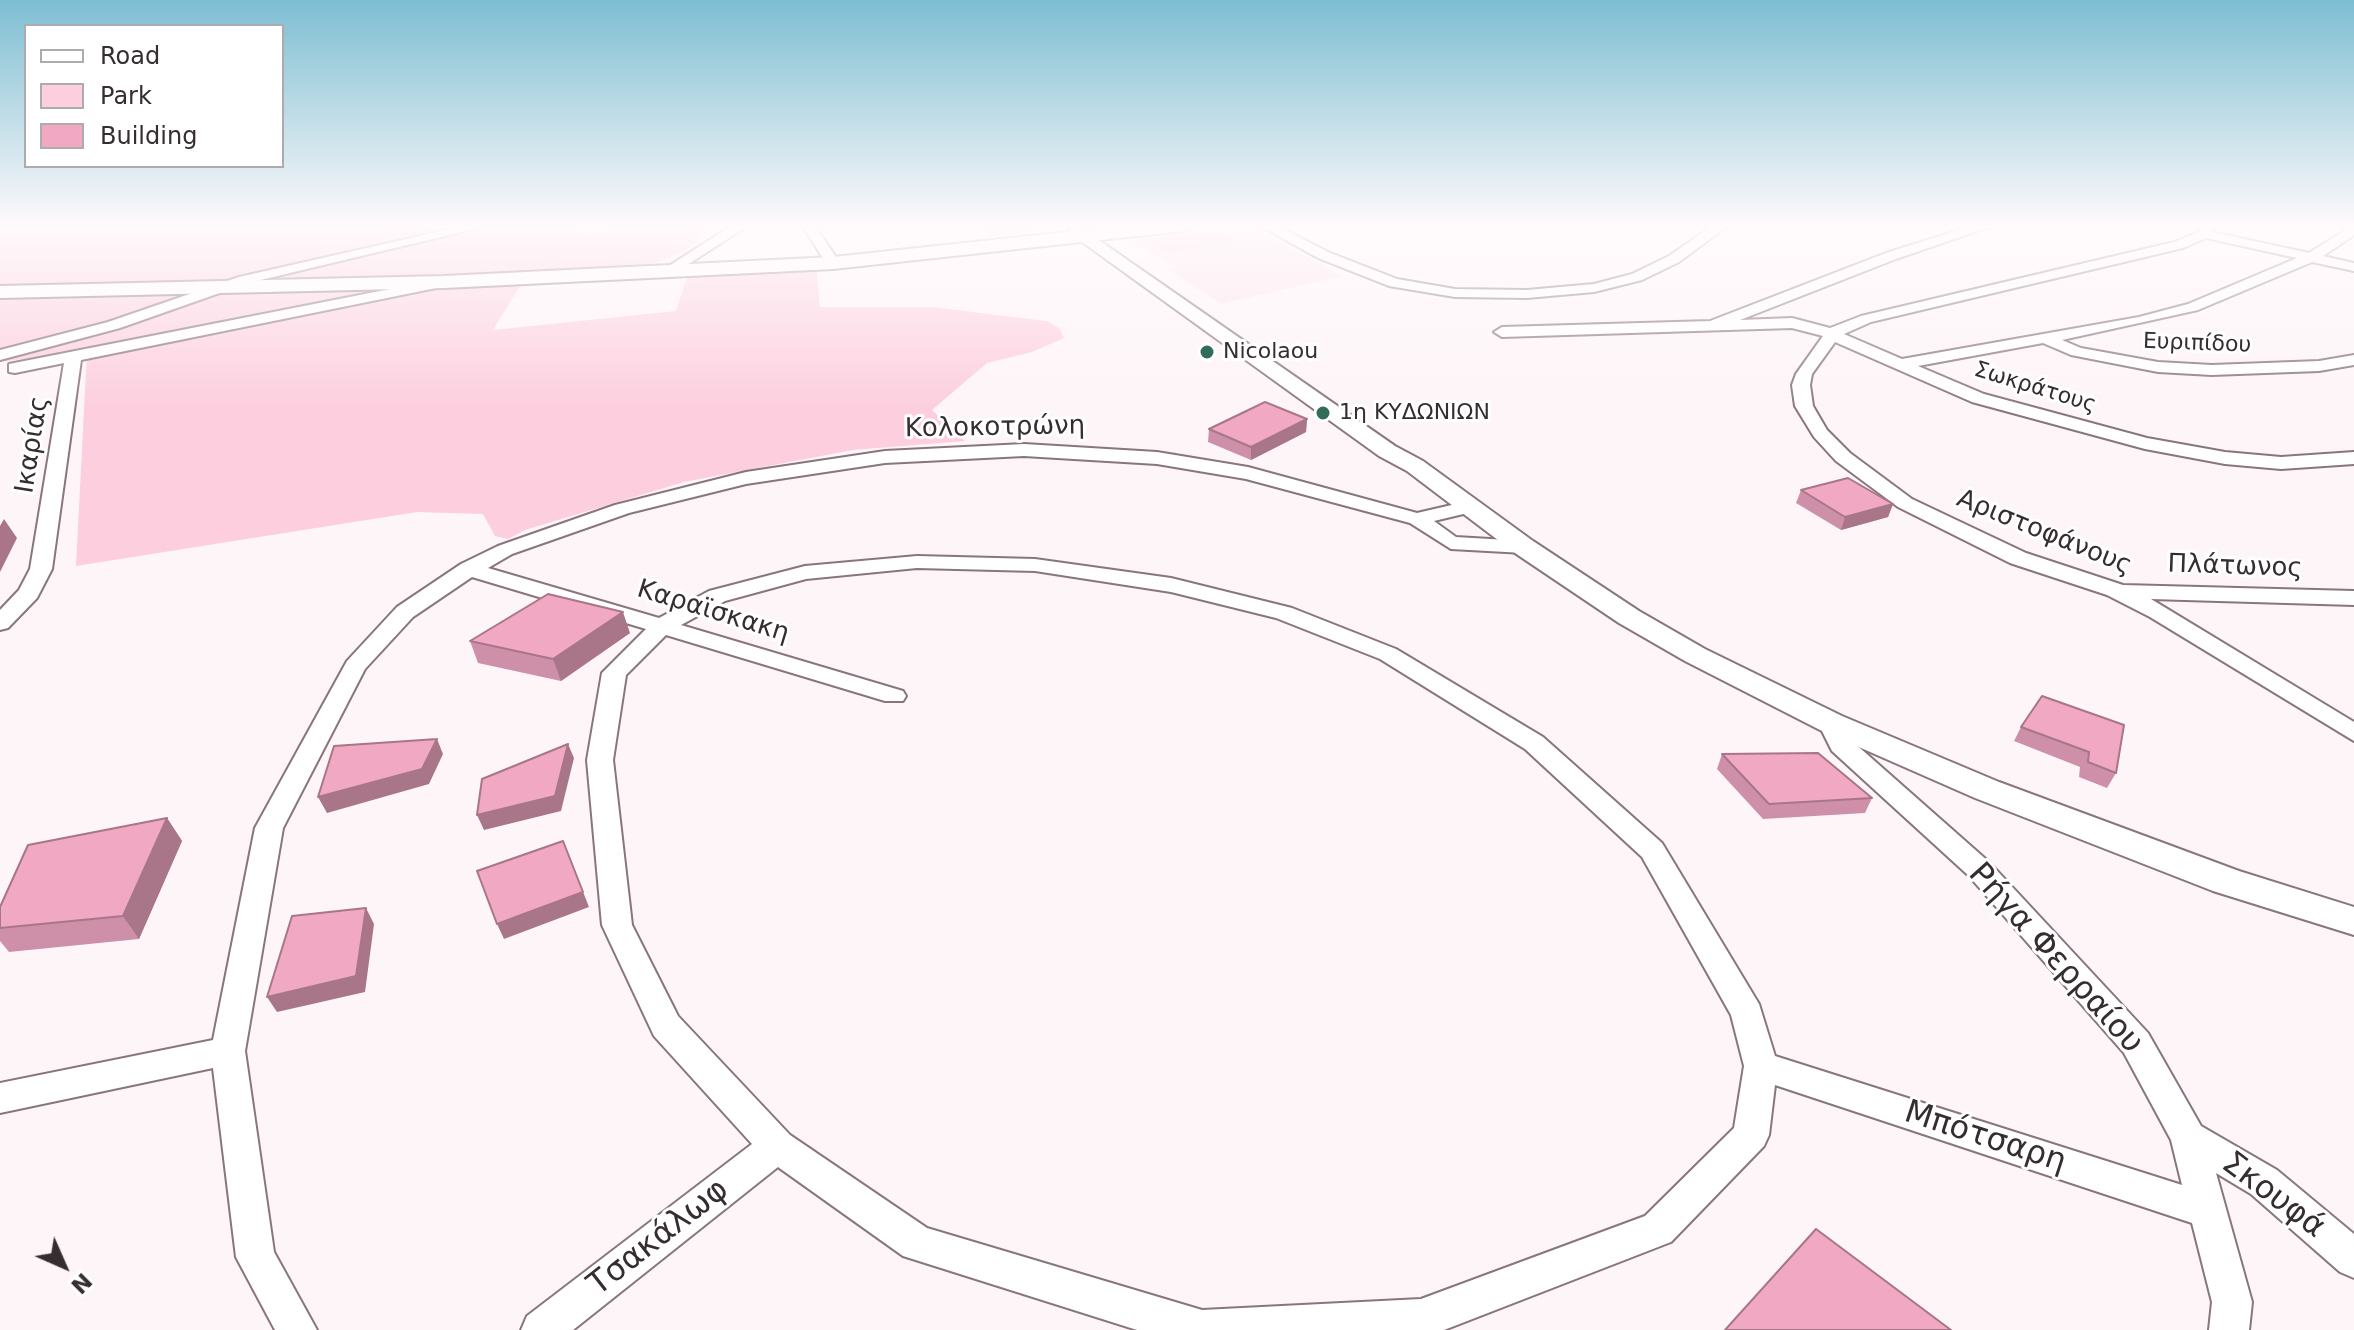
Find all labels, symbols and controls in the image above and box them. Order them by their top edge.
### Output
legend [24,24,284,168]
text: Road [100,42,160,70]
text: Park [100,82,152,110]
text: Building [100,122,197,150]
street label: Ευριπίδου [2142,329,2252,359]
place label: Nicolaou [1223,339,1318,365]
marker: Nicolaou [1198,343,1216,361]
street label: Σωκράτους [1971,357,2099,419]
street label: Ικαρίας [10,394,56,496]
place label: 1η ΚΥΔΩΝΙΩΝ [1339,400,1490,426]
marker: 1η ΚΥΔΩΝΙΩΝ [1314,404,1332,422]
street label: Κολοκοτρώνη [905,411,1085,445]
street label: Αριστοφάνους [1952,484,2136,582]
street label: Πλάτωνος [2167,549,2303,585]
street label: Καραϊσκακη [633,574,793,650]
street label: Ρήγα Φερραίου [1959,856,2151,1062]
street label: Μπότσαρη [1899,1094,2071,1182]
street label: Σκουφά [2214,1145,2332,1247]
street label: Τσακάλωφ [581,1171,737,1305]
north arrow [24,1226,104,1306]
text: N [66,1268,97,1299]

